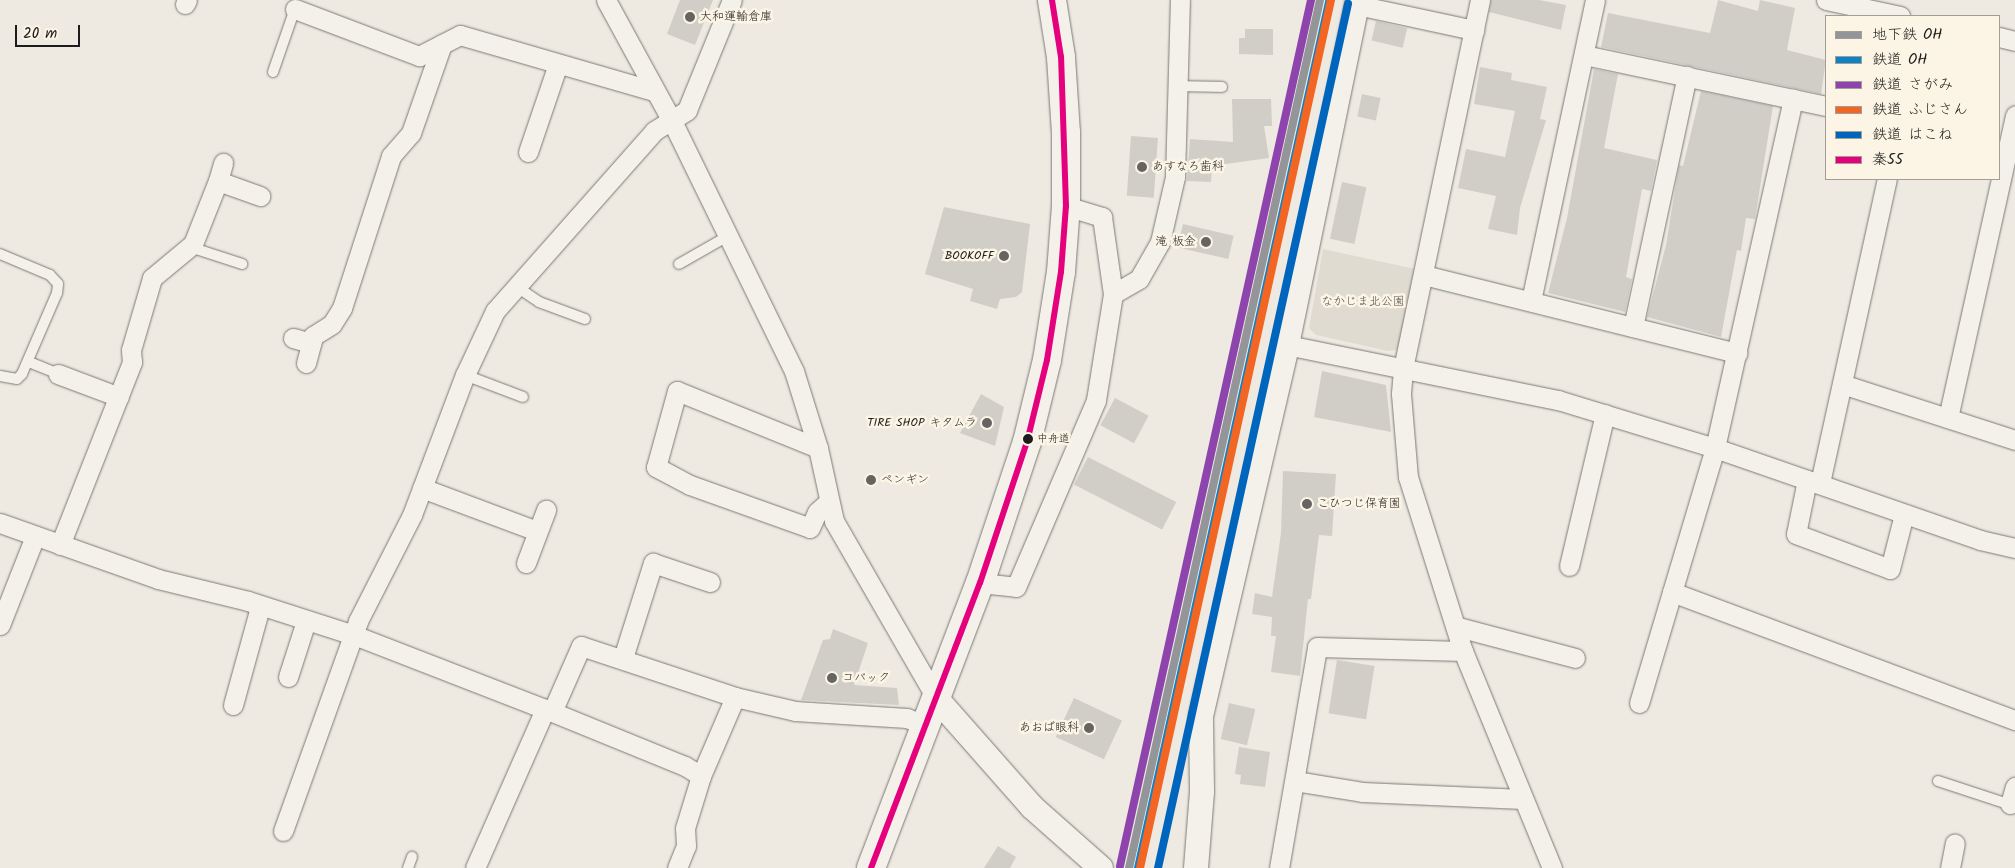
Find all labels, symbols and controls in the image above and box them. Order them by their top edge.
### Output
place label: 大和運輸倉庫 [700,10,772,24]
marker: 大和運輸倉庫 [684,11,696,23]
scale bar [18,15,82,47]
legend [1825,15,2000,180]
text: 20 m [23,22,57,46]
text: 地下鉄 OH [1872,23,1942,47]
text: 鉄道 OH [1872,48,1927,72]
text: 鉄道 さがみ [1872,73,1953,97]
text: 鉄道 ふじさん [1872,98,1968,122]
text: 鉄道 はこね [1872,123,1953,147]
text: 秦55 [1872,148,1903,172]
place label: あすなろ歯科 [1152,160,1224,174]
marker: あすなろ歯科 [1136,161,1148,173]
place label: 滝 板金 [1155,235,1196,249]
marker: 滝 板金 [1200,236,1212,248]
place label: BOOKOFF [945,249,994,263]
marker: BOOKOFF [998,250,1010,262]
park label: なかじま北公園 [1321,295,1405,309]
place label: TIRE SHOP キタムラ [867,416,977,430]
marker: TIRE SHOP キタムラ [981,417,993,429]
place label: 中舟道 [1037,432,1070,446]
marker: 中舟道 [1023,434,1033,444]
place label: ペンギン [881,473,929,487]
marker: ペンギン [865,474,877,486]
place label: こひつじ保育園 [1317,497,1401,511]
marker: こひつじ保育園 [1301,498,1313,510]
place label: コバック [842,671,890,685]
marker: コバック [826,672,838,684]
place label: あおば眼科 [1019,721,1079,735]
marker: あおば眼科 [1083,722,1095,734]

